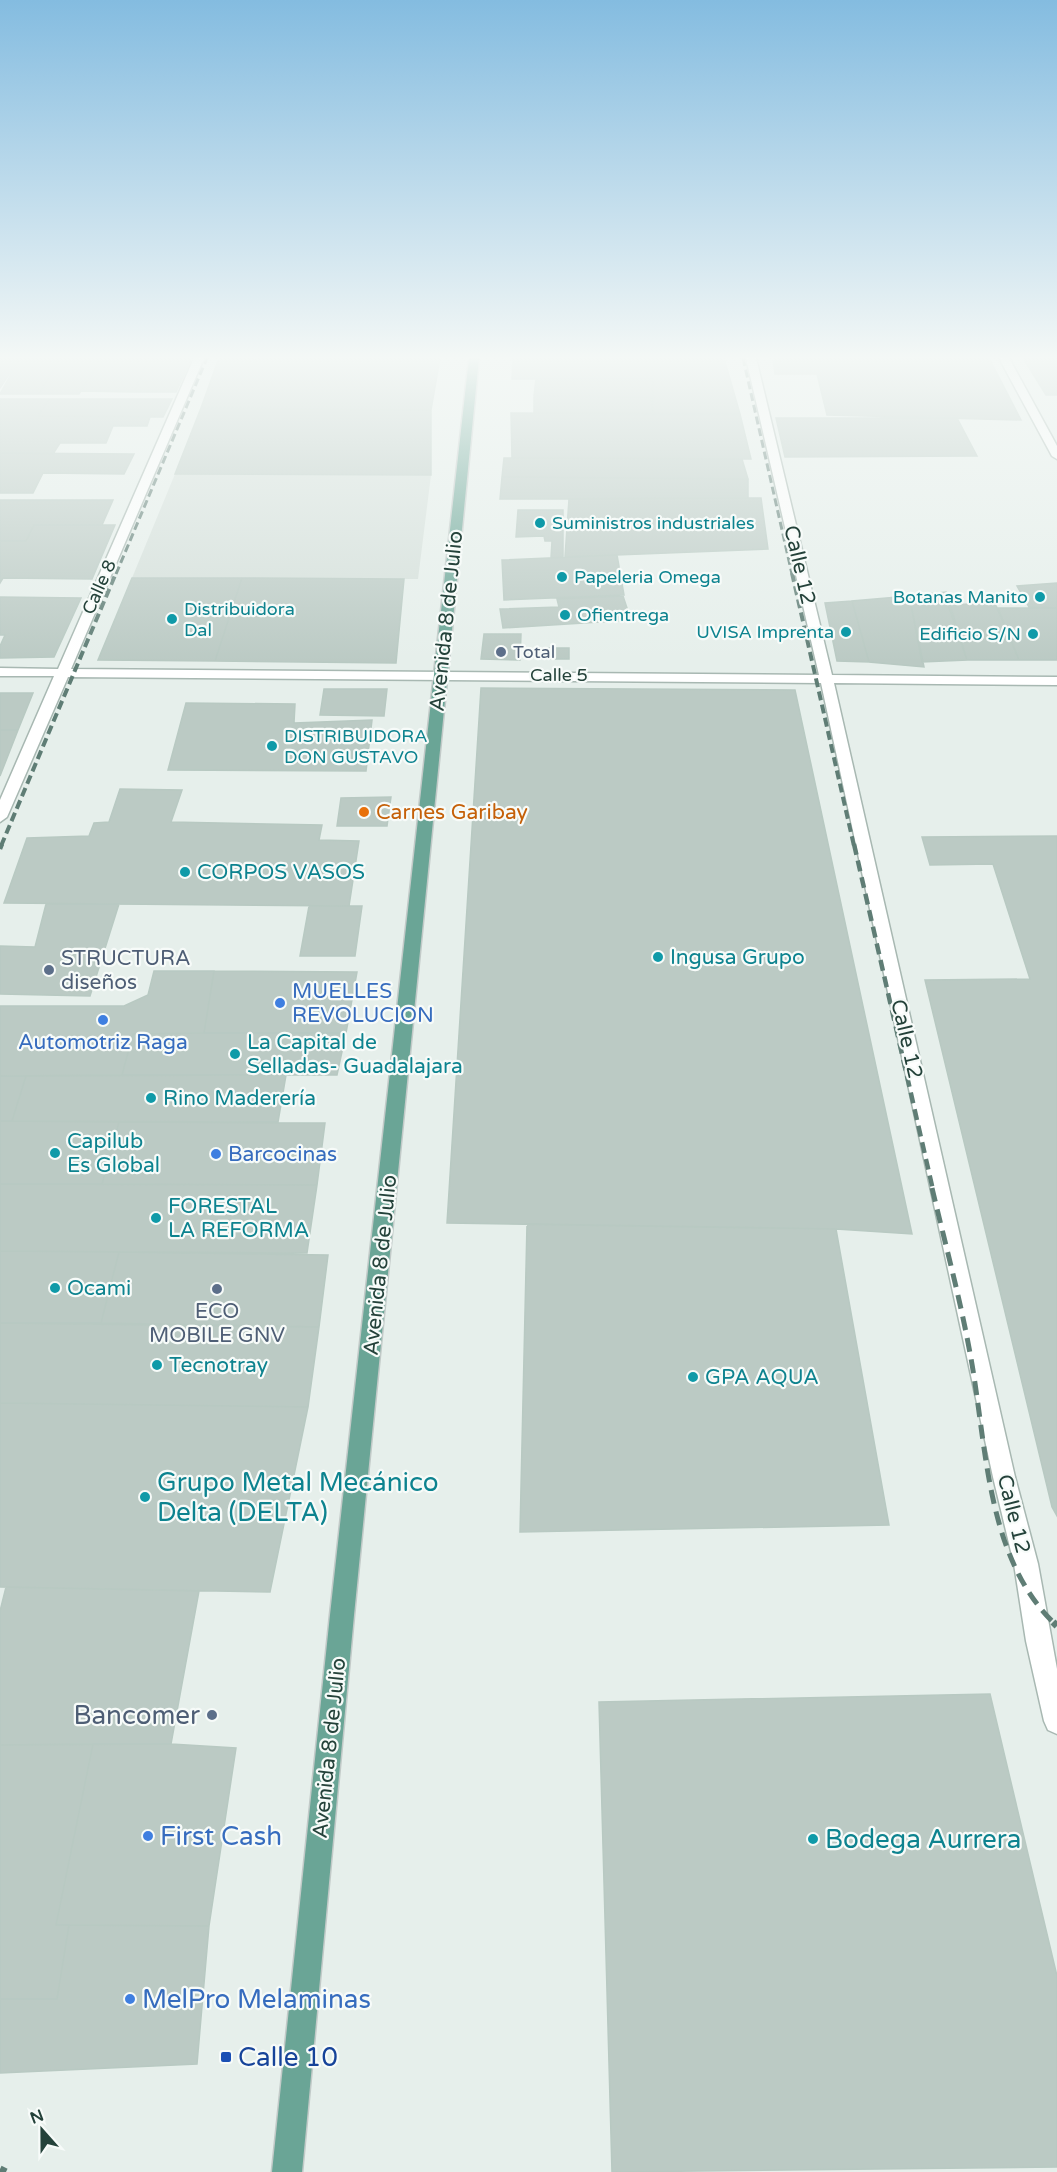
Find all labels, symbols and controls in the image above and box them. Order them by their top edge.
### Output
place label: Suministros industriales [552,512,755,534]
marker: Suministros industriales [533,516,547,530]
street label: Calle 12 [778,523,821,607]
street label: Avenida 8 de Julio [425,530,468,713]
street label: Calle 8 [77,556,121,618]
place label: Papeleria Omega [574,566,721,588]
marker: Papeleria Omega [555,570,569,584]
place label: Botanas Manito [893,586,1028,608]
marker: Botanas Manito [1033,590,1047,604]
place label: Distribuidora Dal [184,598,295,641]
place label: Ofientrega [577,604,669,626]
marker: Ofientrega [558,608,572,622]
marker: Distribuidora Dal [165,612,179,626]
place label: UVISA Imprenta [696,621,834,643]
place label: Edificio S/N [919,623,1021,645]
marker: UVISA Imprenta [839,625,853,639]
marker: Edificio S/N [1026,627,1040,641]
place label: Total [513,641,555,663]
marker: Total [494,645,508,659]
street label: Calle 5 [530,664,588,686]
place label: DISTRIBUIDORA DON GUSTAVO [284,725,428,768]
marker: DISTRIBUIDORA DON GUSTAVO [265,739,279,753]
place label: Carnes Garibay [376,800,528,825]
marker: Carnes Garibay [357,805,371,819]
place label: CORPOS VASOS [197,860,365,885]
marker: CORPOS VASOS [178,865,192,879]
place label: Ingusa Grupo [670,945,805,970]
place label: STRUCTURA diseños [61,946,191,995]
marker: Ingusa Grupo [651,950,665,964]
marker: STRUCTURA diseños [42,963,56,977]
place label: MUELLES REVOLUCION [292,979,434,1028]
marker: MUELLES REVOLUCION [273,996,287,1010]
street label: Calle 12 [885,997,928,1081]
marker: Automotriz Raga [96,1013,110,1027]
place label: Automotriz Raga [18,1030,188,1055]
place label: La Capital de Selladas- Guadalajara [247,1030,463,1079]
marker: La Capital de Selladas- Guadalajara [228,1047,242,1061]
place label: Rino Maderería [163,1086,316,1111]
marker: Rino Maderería [144,1091,158,1105]
place label: Capilub Es Global [67,1129,160,1178]
place label: Barcocinas [228,1142,337,1167]
marker: Capilub Es Global [48,1146,62,1160]
marker: Barcocinas [209,1147,223,1161]
street label: Avenida 8 de Julio [359,1174,402,1357]
place label: FORESTAL LA REFORMA [168,1194,309,1243]
marker: FORESTAL LA REFORMA [149,1211,163,1225]
place label: Ocami [67,1276,131,1301]
marker: Ocami [48,1281,62,1295]
marker: ECO MOBILE GNV [210,1282,224,1296]
place label: ECO MOBILE GNV [149,1299,286,1348]
place label: Tecnotray [169,1353,268,1378]
marker: Tecnotray [150,1358,164,1372]
place label: GPA AQUA [705,1365,819,1390]
marker: GPA AQUA [686,1370,700,1384]
place label: Grupo Metal Mecánico Delta (DELTA) [157,1467,439,1528]
street label: Calle 12 [992,1472,1035,1556]
marker: Grupo Metal Mecánico Delta (DELTA) [138,1490,152,1504]
street label: Avenida 8 de Julio [308,1657,351,1840]
place label: Bancomer [73,1700,200,1731]
marker: Bancomer [205,1708,219,1722]
place label: First Cash [160,1821,282,1852]
place label: Bodega Aurrera [825,1824,1021,1855]
marker: First Cash [141,1829,155,1843]
marker: Bodega Aurrera [806,1832,820,1846]
place label: MelPro Melaminas [142,1984,371,2015]
marker: MelPro Melaminas [123,1992,137,2006]
place label: Calle 10 [238,2042,338,2073]
marker: Calle 10 [219,2050,233,2064]
north arrow [12,2100,72,2160]
text: N [27,2105,47,2129]

